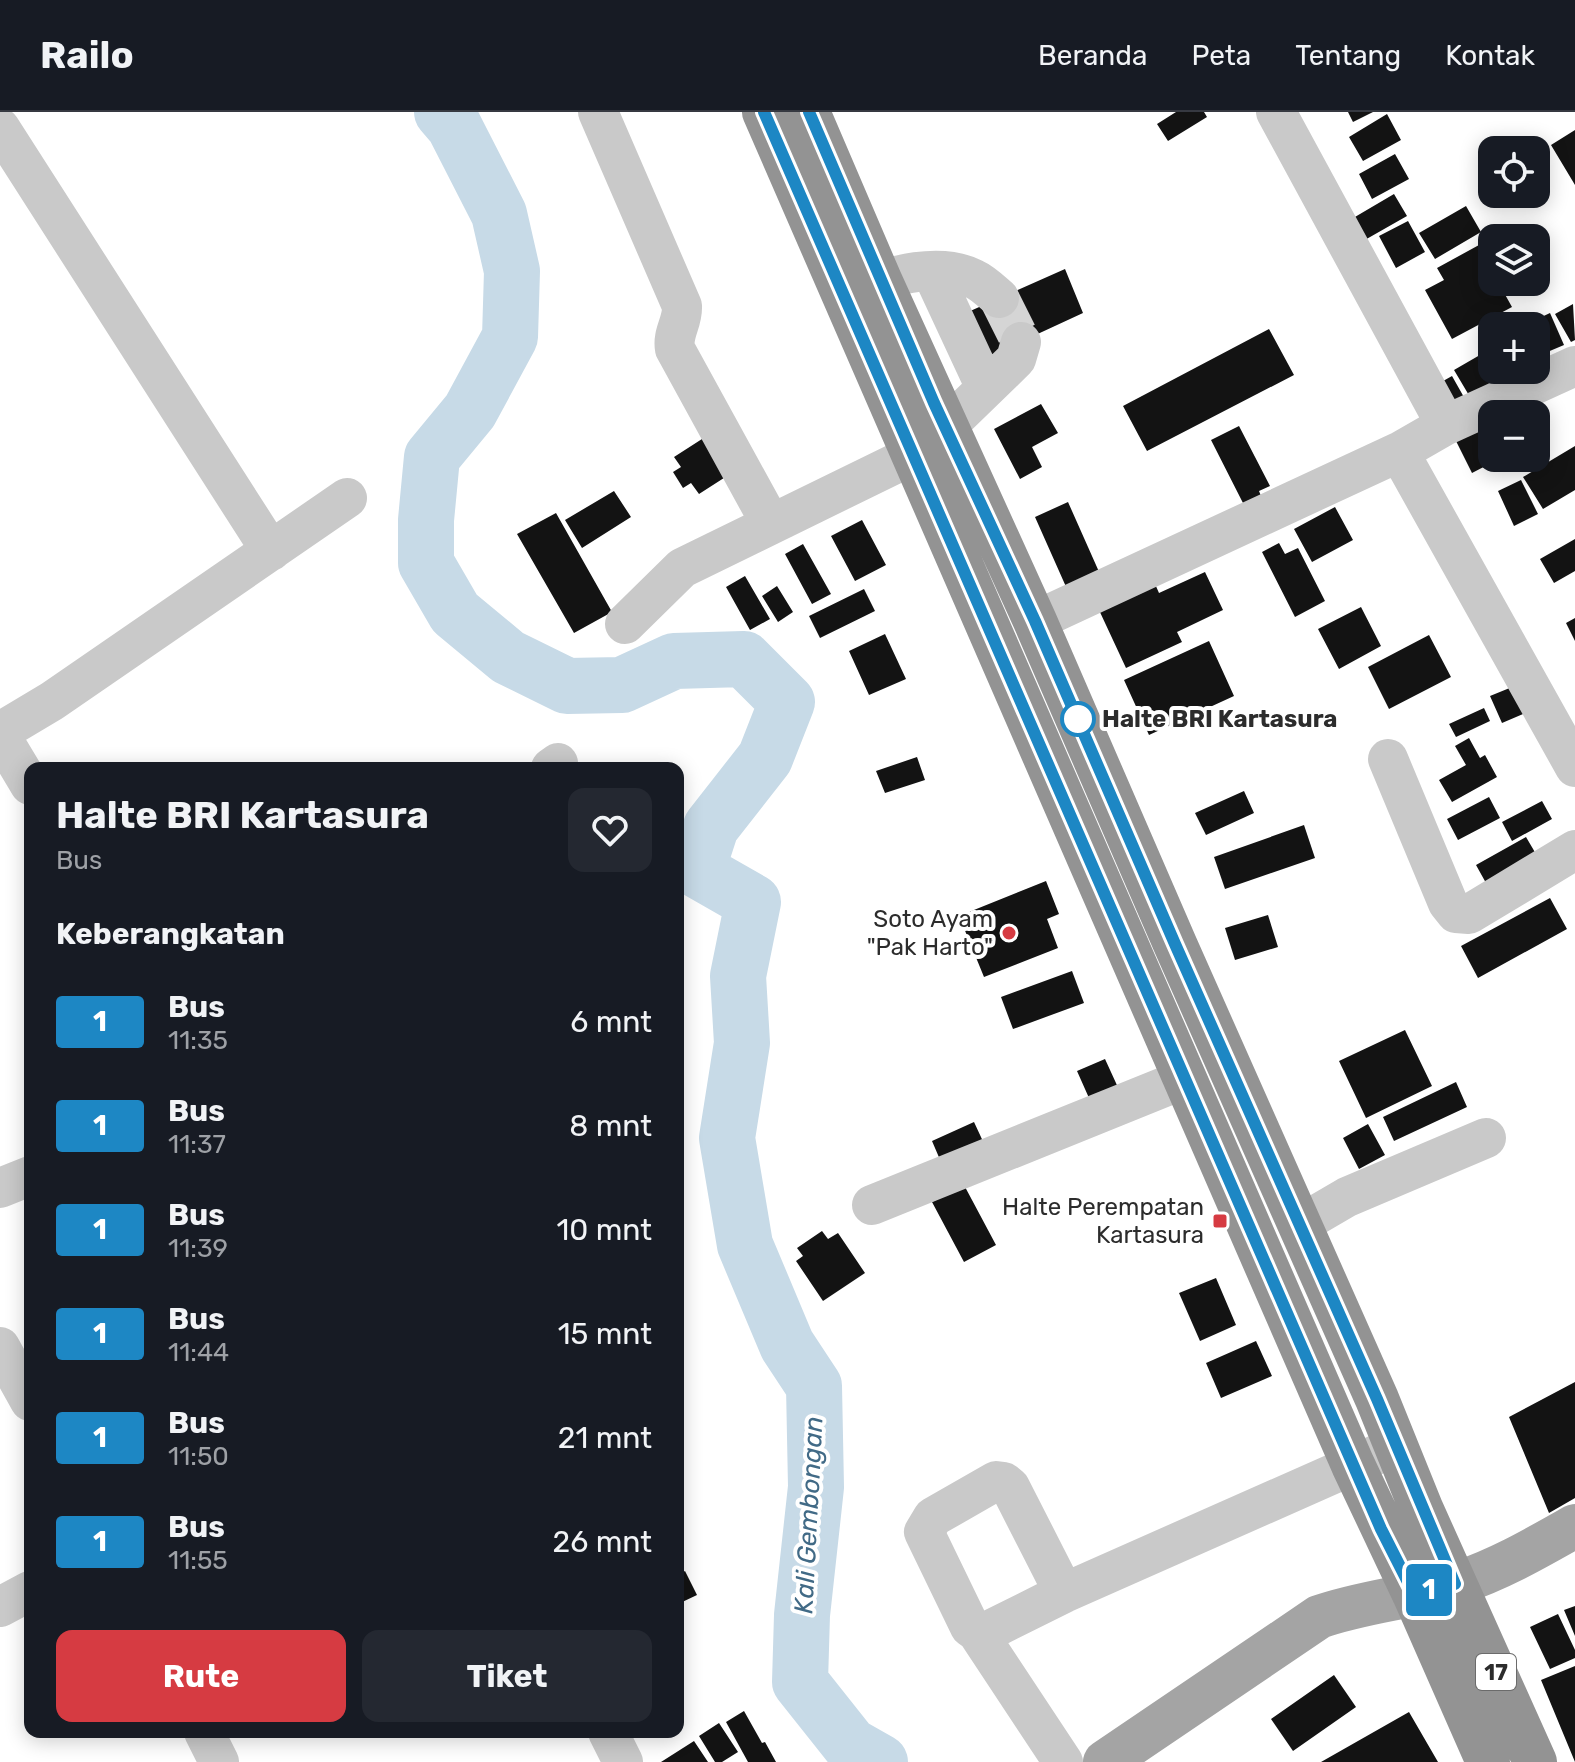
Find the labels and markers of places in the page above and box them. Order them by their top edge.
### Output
marker: Halte BRI Kartasura [1061,702,1095,736]
place label: Halte BRI Kartasura [1102,705,1338,733]
place label: Soto Ayam "Pak Harto" [867,905,993,961]
marker: Soto Ayam "Pak Harto" [1000,924,1018,942]
place label: Halte Perempatan Kartasura [1002,1193,1204,1249]
marker: Halte Perempatan Kartasura [1211,1212,1229,1230]

